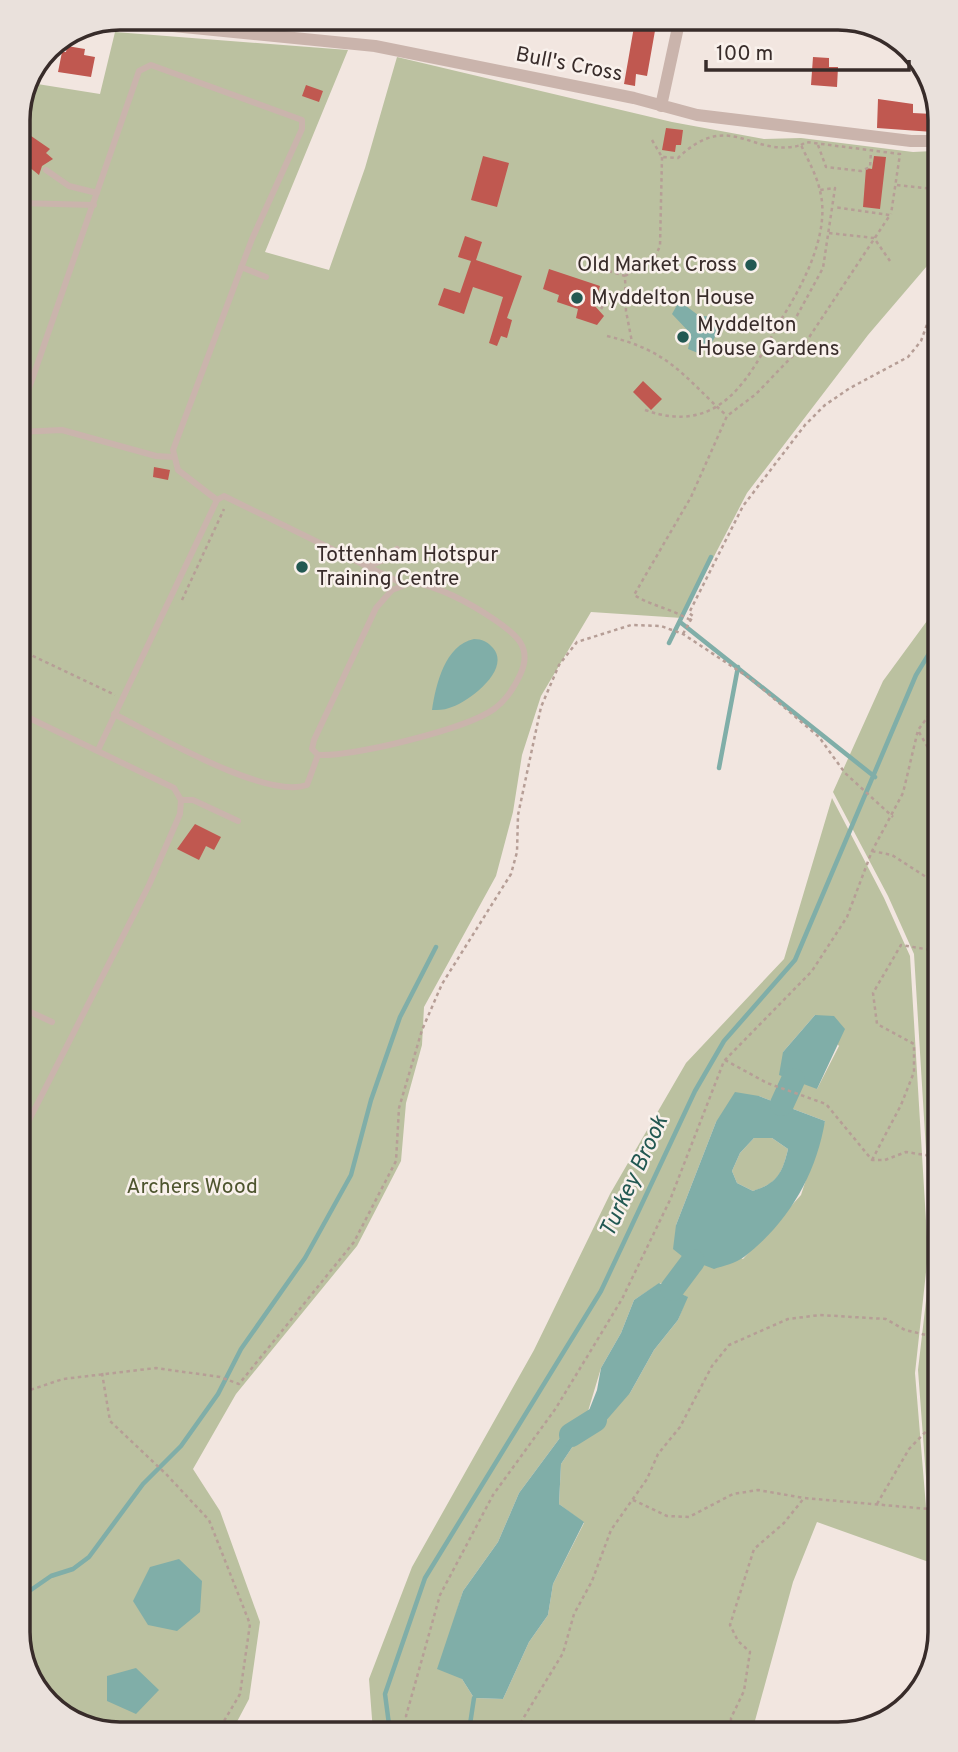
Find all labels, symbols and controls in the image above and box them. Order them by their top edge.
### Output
scale bar [706,28,909,72]
street label: Bull's Cross [513,41,625,89]
text: 100 m [716,41,773,68]
place label: Old Market Cross [577,252,737,279]
marker: Old Market Cross [743,257,759,273]
place label: Myddelton House [591,285,755,312]
marker: Myddelton House [569,290,585,306]
place label: Myddelton House Gardens [697,312,840,363]
marker: Myddelton House Gardens [675,329,691,345]
place label: Tottenham Hotspur Training Centre [316,542,498,593]
marker: Tottenham Hotspur Training Centre [294,559,310,575]
water label: Turkey Brook [594,1111,676,1243]
park label: Archers Wood [126,1174,258,1201]

